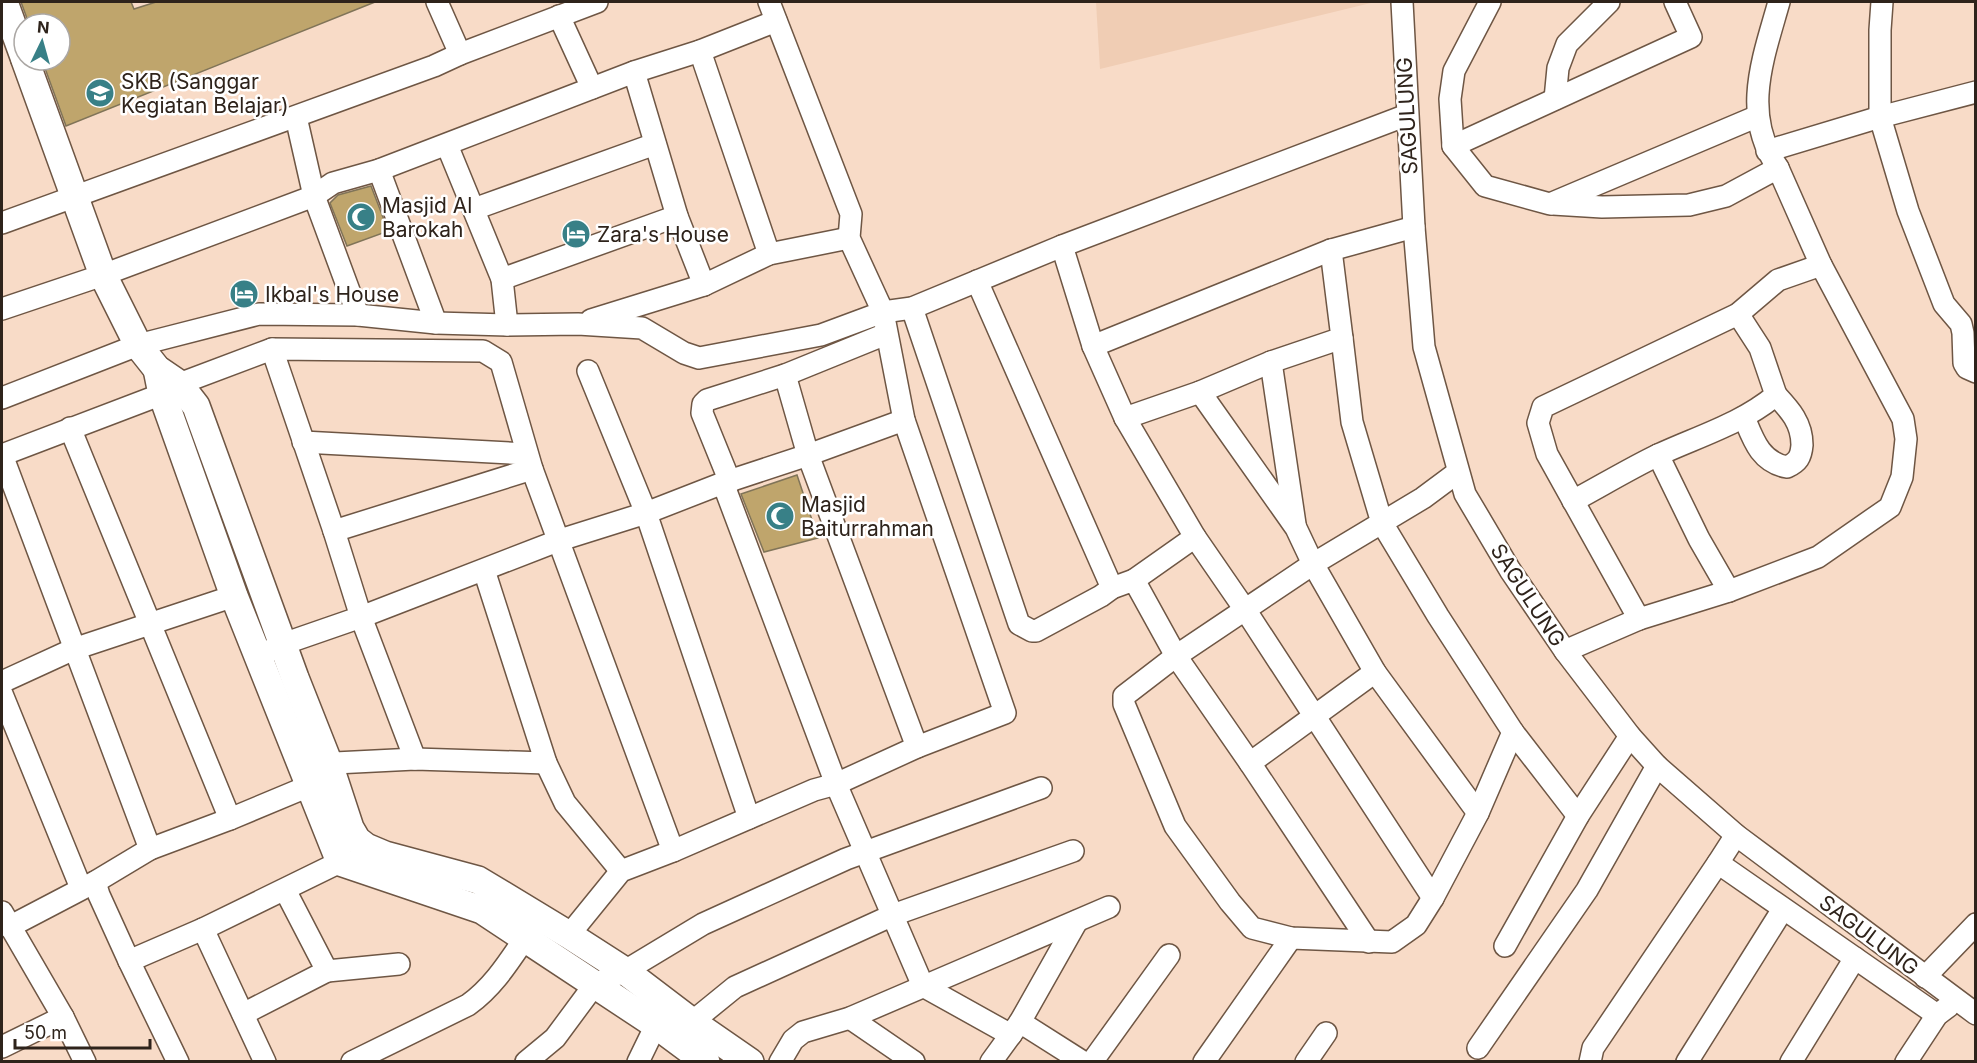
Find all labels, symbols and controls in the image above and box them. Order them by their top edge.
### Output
north arrow [12,12,72,72]
text: N [36,17,50,38]
street label: SAGULUNG [1391,57,1423,175]
place label: SKB (Sanggar Kegiatan Belajar) [121,69,289,118]
school or university icon: SKB (Sanggar Kegiatan Belajar) [84,77,116,109]
place label: Masjid Al Barokah [382,193,472,242]
mosque icon: Masjid Al Barokah [345,201,377,233]
hotel icon: Zara's House [560,218,592,250]
place label: Zara's House [597,222,729,247]
hotel icon: Ikbal's House [228,278,260,310]
place label: Ikbal's House [265,282,399,307]
place label: Masjid Baiturrahman [801,492,934,541]
mosque icon: Masjid Baiturrahman [764,500,796,532]
street label: SAGULUNG [1486,539,1570,651]
street label: SAGULUNG [1815,890,1923,980]
scale bar [15,1012,150,1050]
text: 50 m [24,1022,67,1043]

